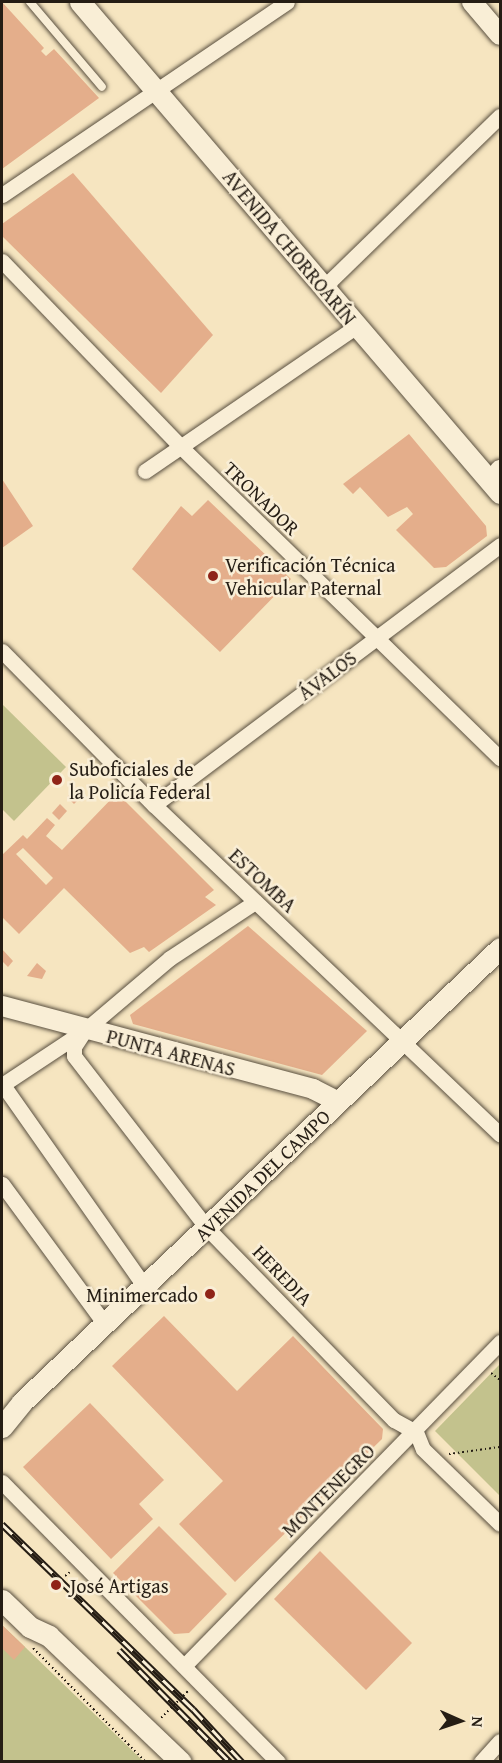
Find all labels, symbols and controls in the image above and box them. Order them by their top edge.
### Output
street label: AVENIDA CHORROARÍN [218,165,362,329]
street label: TRONADOR [219,456,305,540]
place label: Verificación Técnica Vehicular Paternal [225,552,395,599]
marker: Verificación Técnica Vehicular Paternal [206,569,220,583]
street label: ÁVALOS [293,645,361,705]
place label: Suboficiales de la Policía Federal [69,756,211,803]
marker: Suboficiales de la Policía Federal [50,773,64,787]
street label: ESTOMBA [224,843,302,917]
street label: PUNTA ARENAS [104,1023,238,1081]
street label: AVENIDA DEL CAMPO [189,1104,335,1246]
street label: HEREDIA [248,1240,318,1310]
place label: Minimercado [86,1282,198,1306]
marker: Minimercado [203,1287,217,1301]
street label: MONTENEGRO [277,1439,379,1541]
place label: José Artigas [70,1573,169,1597]
marker: José Artigas [47,1576,65,1594]
north arrow [430,1691,490,1751]
text: N [466,1716,490,1728]

